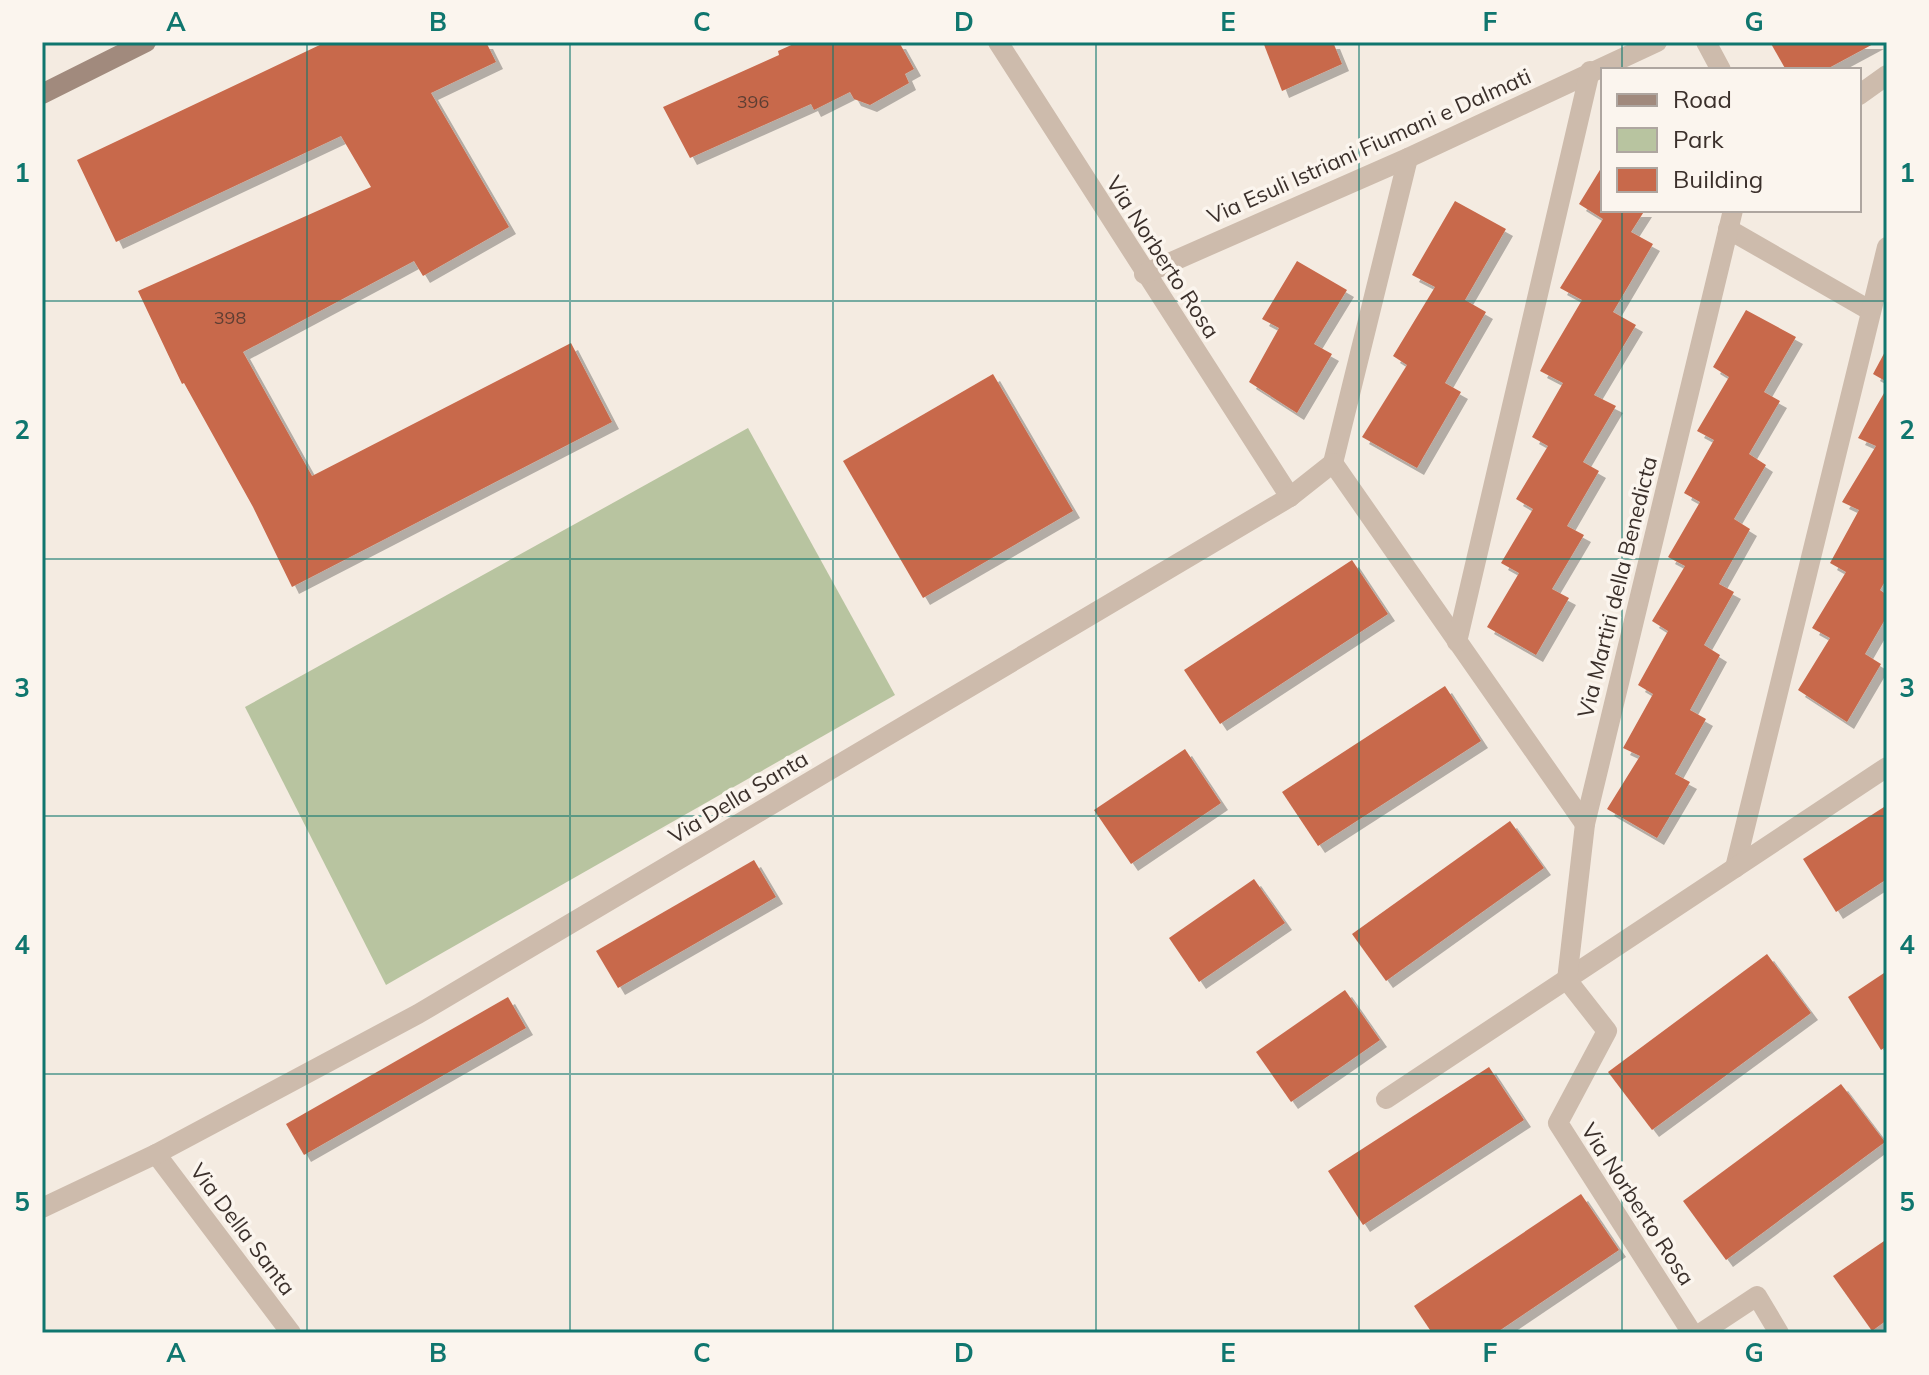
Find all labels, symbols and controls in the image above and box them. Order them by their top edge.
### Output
text: A [166,5,186,38]
text: B [429,5,447,38]
text: C [693,5,711,38]
text: D [954,5,974,38]
text: E [1220,5,1236,38]
text: F [1483,5,1498,38]
text: G [1744,5,1764,38]
street label: Via Esuli Istriani Fiumani e Dalmati [1203,62,1535,230]
legend [1601,68,1861,212]
text: Road [1673,84,1732,114]
house number: 396 [737,90,769,113]
text: Park [1673,124,1724,154]
text: 1 [14,156,30,189]
text: 1 [1899,156,1915,189]
text: Building [1673,164,1763,194]
street label: Via Norberto Rosa [1100,171,1226,343]
house number: 398 [214,306,246,329]
text: 2 [14,413,30,446]
text: 2 [1899,413,1915,446]
street label: Via Martiri della Benedicta [1571,453,1663,721]
text: 3 [14,671,30,704]
text: 3 [1899,671,1915,704]
street label: Via Della Santa [663,744,813,850]
text: 4 [14,928,30,961]
text: 4 [1899,928,1915,961]
street label: Via Norberto Rosa [1575,1118,1701,1290]
street label: Via Della Santa [184,1157,302,1301]
text: 5 [14,1185,30,1218]
text: 5 [1899,1185,1915,1218]
text: A [166,1336,186,1369]
text: B [429,1336,447,1369]
text: C [693,1336,711,1369]
text: D [954,1336,974,1369]
text: E [1220,1336,1236,1369]
text: F [1483,1336,1498,1369]
text: G [1744,1336,1764,1369]

